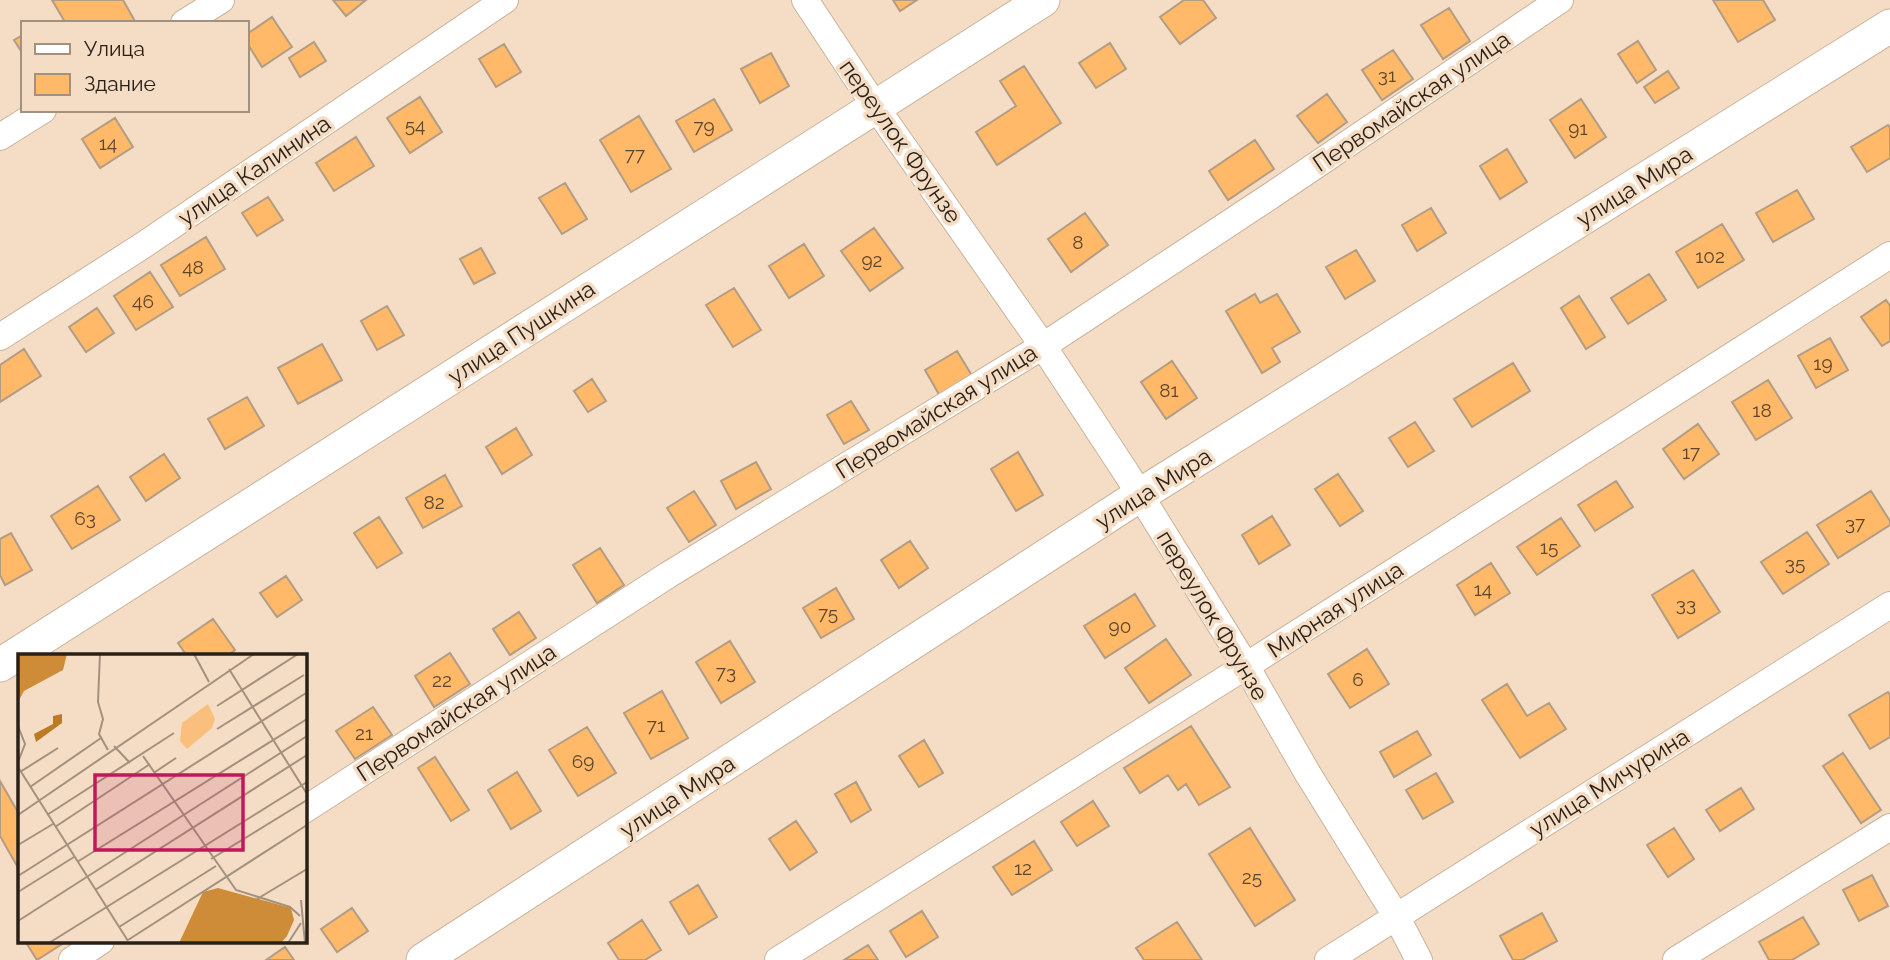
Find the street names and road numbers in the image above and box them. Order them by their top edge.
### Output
street label: Первомайская улица [1307,25,1515,177]
street label: переулок Фрунзе [835,54,967,228]
street label: улица Калинина [173,109,335,231]
street label: улица Мира [1571,140,1697,232]
street label: улица Пушкина [442,274,600,390]
street label: Первомайская улица [831,338,1041,484]
street label: улица Мира [1090,442,1216,534]
street label: переулок Фрунзе [1152,525,1274,705]
street label: Мирная улица [1262,555,1408,663]
street label: Первомайская улица [351,638,561,786]
street label: улица Мичурина [1524,722,1694,842]
street label: улица Мира [615,749,739,843]

